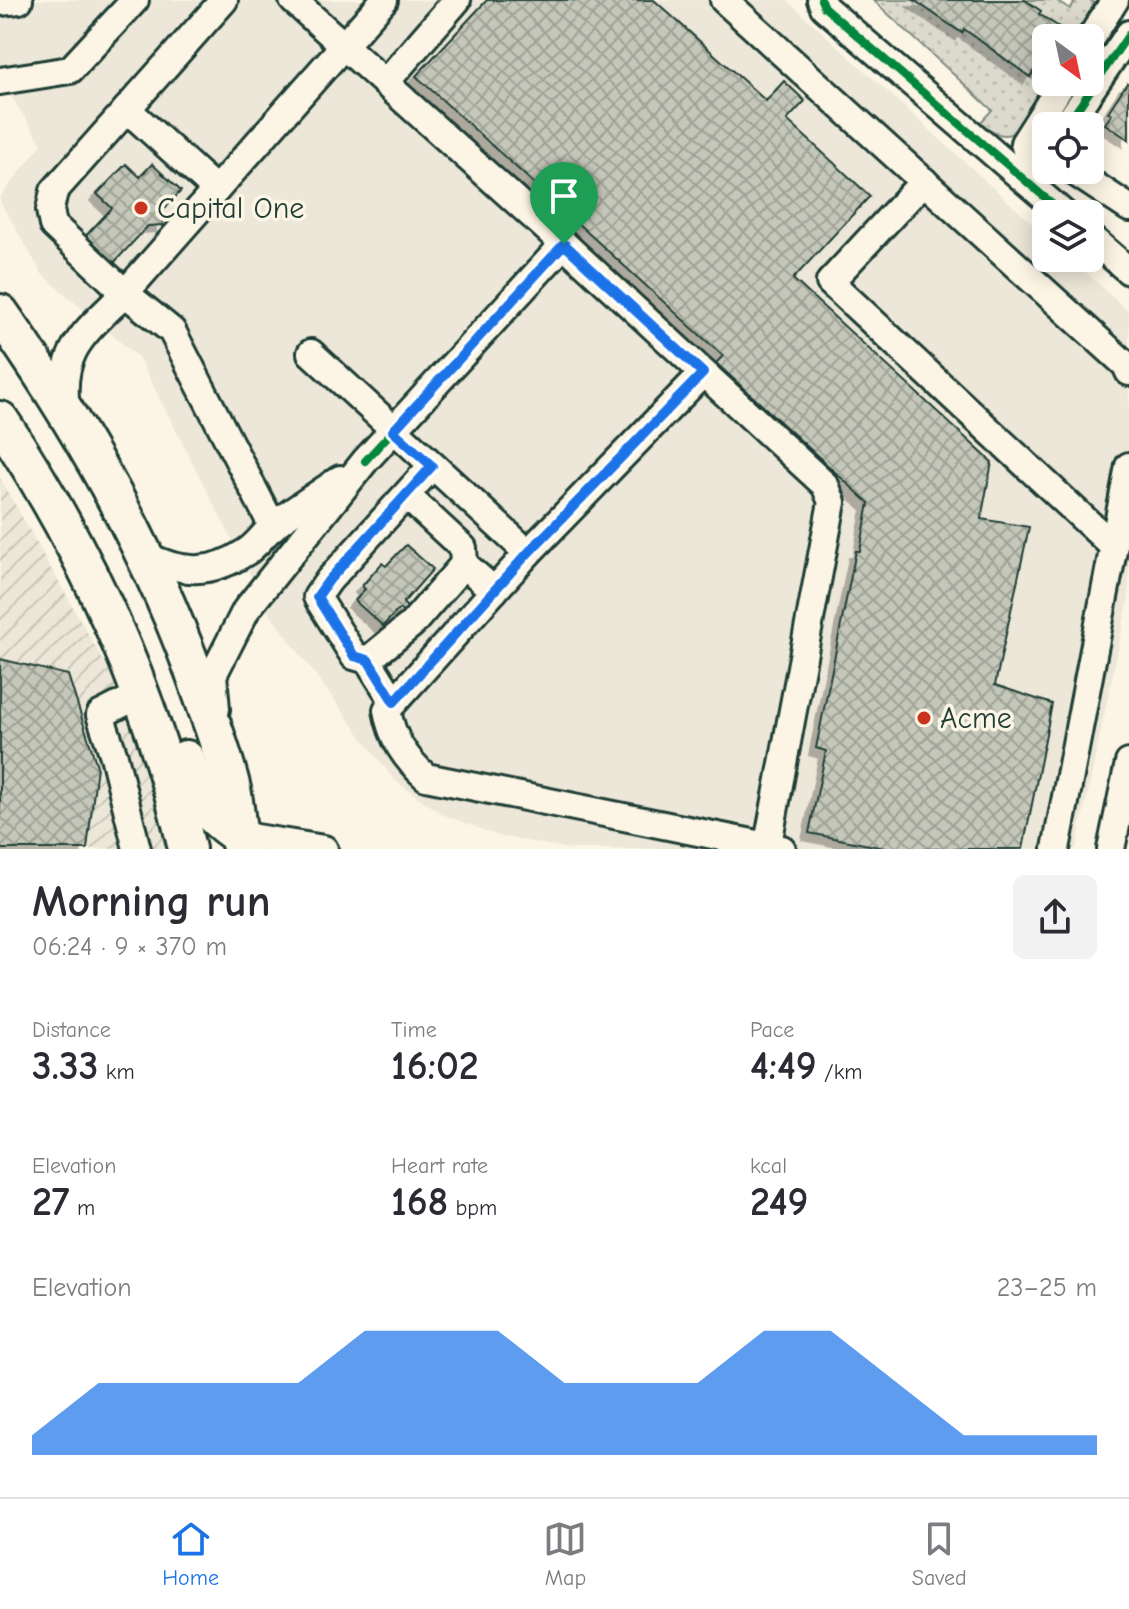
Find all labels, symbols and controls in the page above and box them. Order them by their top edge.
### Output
north arrow [1032,24,1104,96]
map controls [1032,24,1104,272]
button: locate [1032,112,1104,184]
pin [530,162,598,244]
icon: arrive [542,174,586,218]
place label: Capital One [157,191,304,226]
marker: Capital One [132,199,150,217]
button: layers [1032,200,1104,272]
place label: Acme [940,701,1012,736]
marker: Acme [915,709,933,727]
button: share [1013,875,1097,959]
text: Morning run [32,876,271,927]
text: 06:24 · 9 × 370 m [32,932,227,962]
text: Distance [32,1017,111,1043]
text: Time [391,1017,437,1043]
text: Pace [750,1017,794,1043]
text: 3.33 [32,1043,98,1089]
text: 16:02 [391,1043,479,1089]
text: 4:49 [750,1043,817,1089]
text: km [98,1059,135,1085]
text: /km [817,1059,863,1085]
text: Elevation [32,1153,116,1179]
text: Heart rate [391,1153,488,1179]
text: kcal [750,1153,787,1179]
text: 27 [32,1179,70,1225]
text: 168 [391,1179,448,1225]
text: 249 [750,1179,808,1225]
text: m [70,1195,95,1221]
text: bpm [448,1195,497,1221]
text: Elevation [32,1273,132,1303]
text: 23–25 m [997,1273,1097,1303]
tab: Home [162,1517,219,1591]
tab: Map [543,1517,587,1591]
tab: Saved [912,1517,967,1591]

